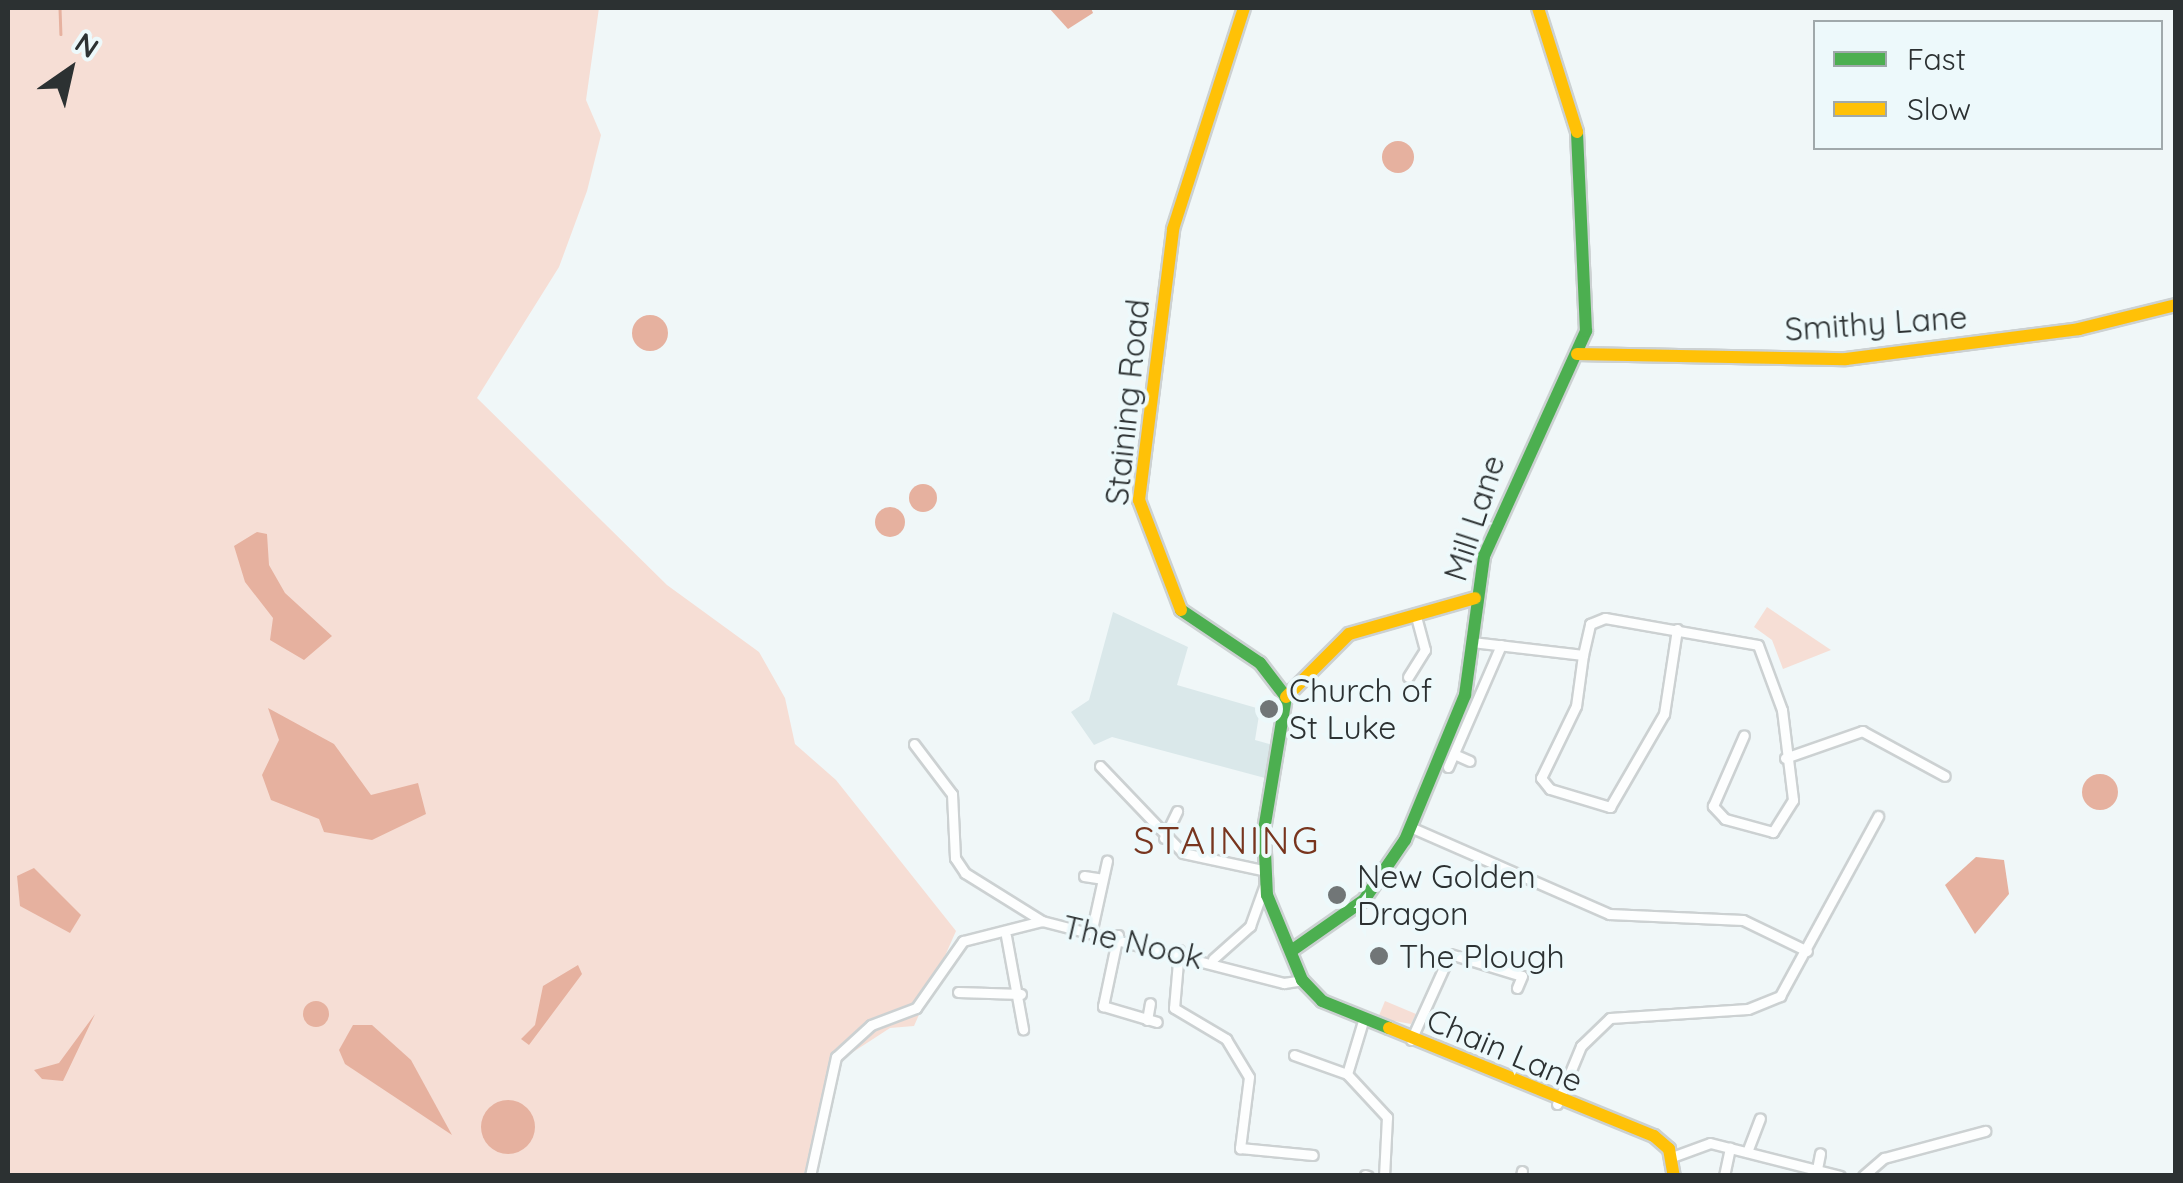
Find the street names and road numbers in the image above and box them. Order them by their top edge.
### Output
street label: Staining Road [1097,297,1157,507]
street label: Smithy Lane [1783,297,1969,349]
street label: Mill Lane [1436,450,1512,586]
street label: The Nook [1059,907,1207,977]
street label: Chain Lane [1421,1000,1589,1100]

